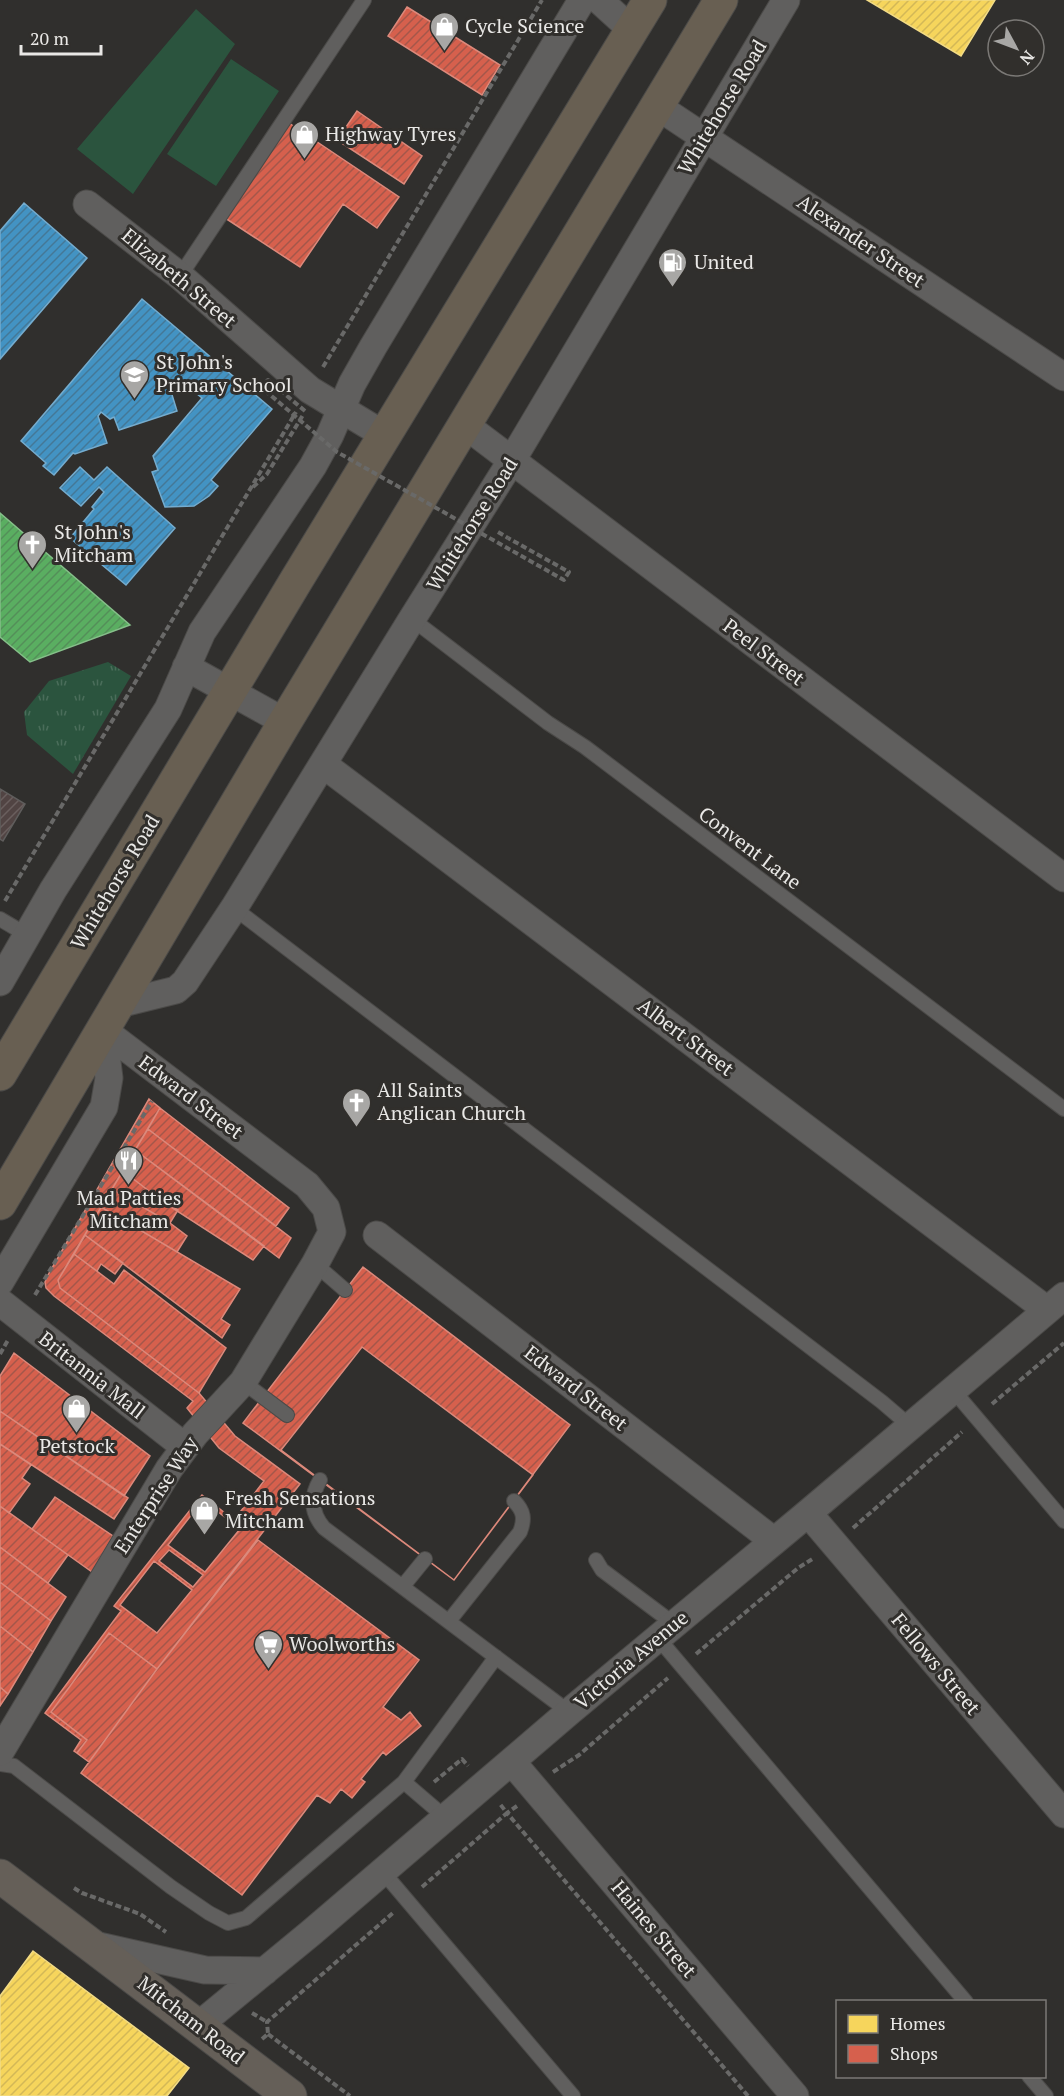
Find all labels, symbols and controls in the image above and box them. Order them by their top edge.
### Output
shop icon: Cycle Science [428,10,460,52]
place label: Cycle Science [465,12,584,39]
scale bar [21,18,100,56]
north arrow [986,18,1046,78]
text: 20 m [30,26,70,50]
street label: Whitehorse Road [671,34,772,179]
text: N [1015,46,1040,70]
shop icon: Highway Tyres [288,118,320,160]
place label: Highway Tyres [325,120,456,147]
street label: Alexander Street [792,188,931,294]
street label: Elizabeth Street [116,222,243,334]
fuel station icon: United [657,246,689,288]
place label: United [694,248,754,275]
place label: St John's Primary School [156,348,292,398]
school or university icon: St John's Primary School [119,358,151,400]
street label: Whitehorse Road [420,452,523,596]
place label: St John's Mitcham [54,518,133,568]
church icon: St John's Mitcham [17,528,49,570]
street label: Peel Street [718,612,811,692]
street label: Convent Lane [693,800,807,895]
street label: Whitehorse Road [64,809,165,954]
street label: Albert Street [633,992,740,1082]
street label: Edward Street [133,1048,250,1145]
place label: All Saints Anglican Church [377,1076,526,1126]
church icon: All Saints Anglican Church [340,1086,372,1128]
restaurant icon: Mad Patties Mitcham [113,1144,145,1186]
place label: Mad Patties Mitcham [77,1184,181,1234]
street label: Britannia Mall [34,1325,151,1425]
street label: Edward Street [519,1339,634,1437]
shop icon: Petstock [61,1392,93,1434]
street label: Enterprise Way [108,1430,204,1559]
place label: Petstock [39,1432,115,1459]
place label: Fresh Sensations Mitcham [225,1484,375,1534]
shop icon: Fresh Sensations Mitcham [188,1494,220,1536]
street label: Victoria Avenue [568,1604,693,1715]
street label: Fellows Street [886,1607,987,1721]
supermarket icon: Woolworths [252,1628,284,1670]
place label: Woolworths [289,1630,395,1657]
street label: Haines Street [606,1874,704,1984]
street label: Mitcham Road [132,1969,250,2070]
legend [836,2000,1046,2078]
text: Homes [890,2011,945,2035]
text: Shops [890,2041,938,2065]

